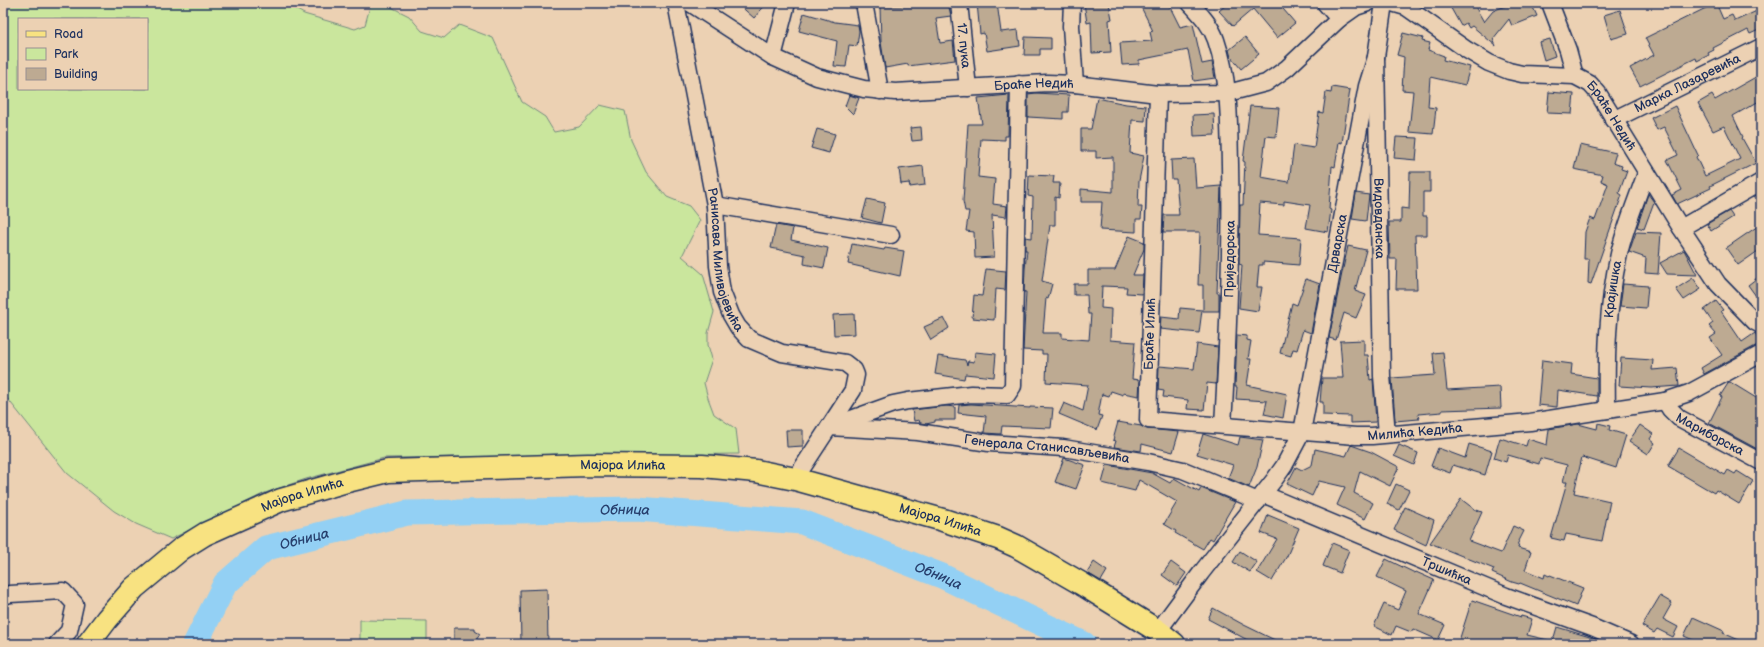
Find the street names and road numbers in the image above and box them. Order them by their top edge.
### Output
street label: 17. пука [953,22,974,69]
street label: Марка Лазаревића [1632,50,1744,116]
street label: Браће Недић [993,75,1074,94]
street label: Браће Недић [1583,77,1639,154]
street label: Видовданска [1370,178,1388,259]
street label: Ранисава Миливојевића [704,186,747,336]
street label: Дрварска [1324,213,1351,274]
street label: Приједорска [1221,220,1239,298]
street label: Крајишка [1601,259,1625,319]
street label: Браће Илић [1141,298,1159,370]
street label: Мариборска [1673,410,1747,459]
street label: Милића Кедића [1367,420,1464,444]
street label: Генерала Станисављевића [963,431,1131,467]
street label: Мајора Илића [580,457,666,474]
street label: Мајора Илића [259,474,346,516]
street label: Мајора Илића [897,500,984,540]
street label: Тршићка [1419,553,1474,589]

